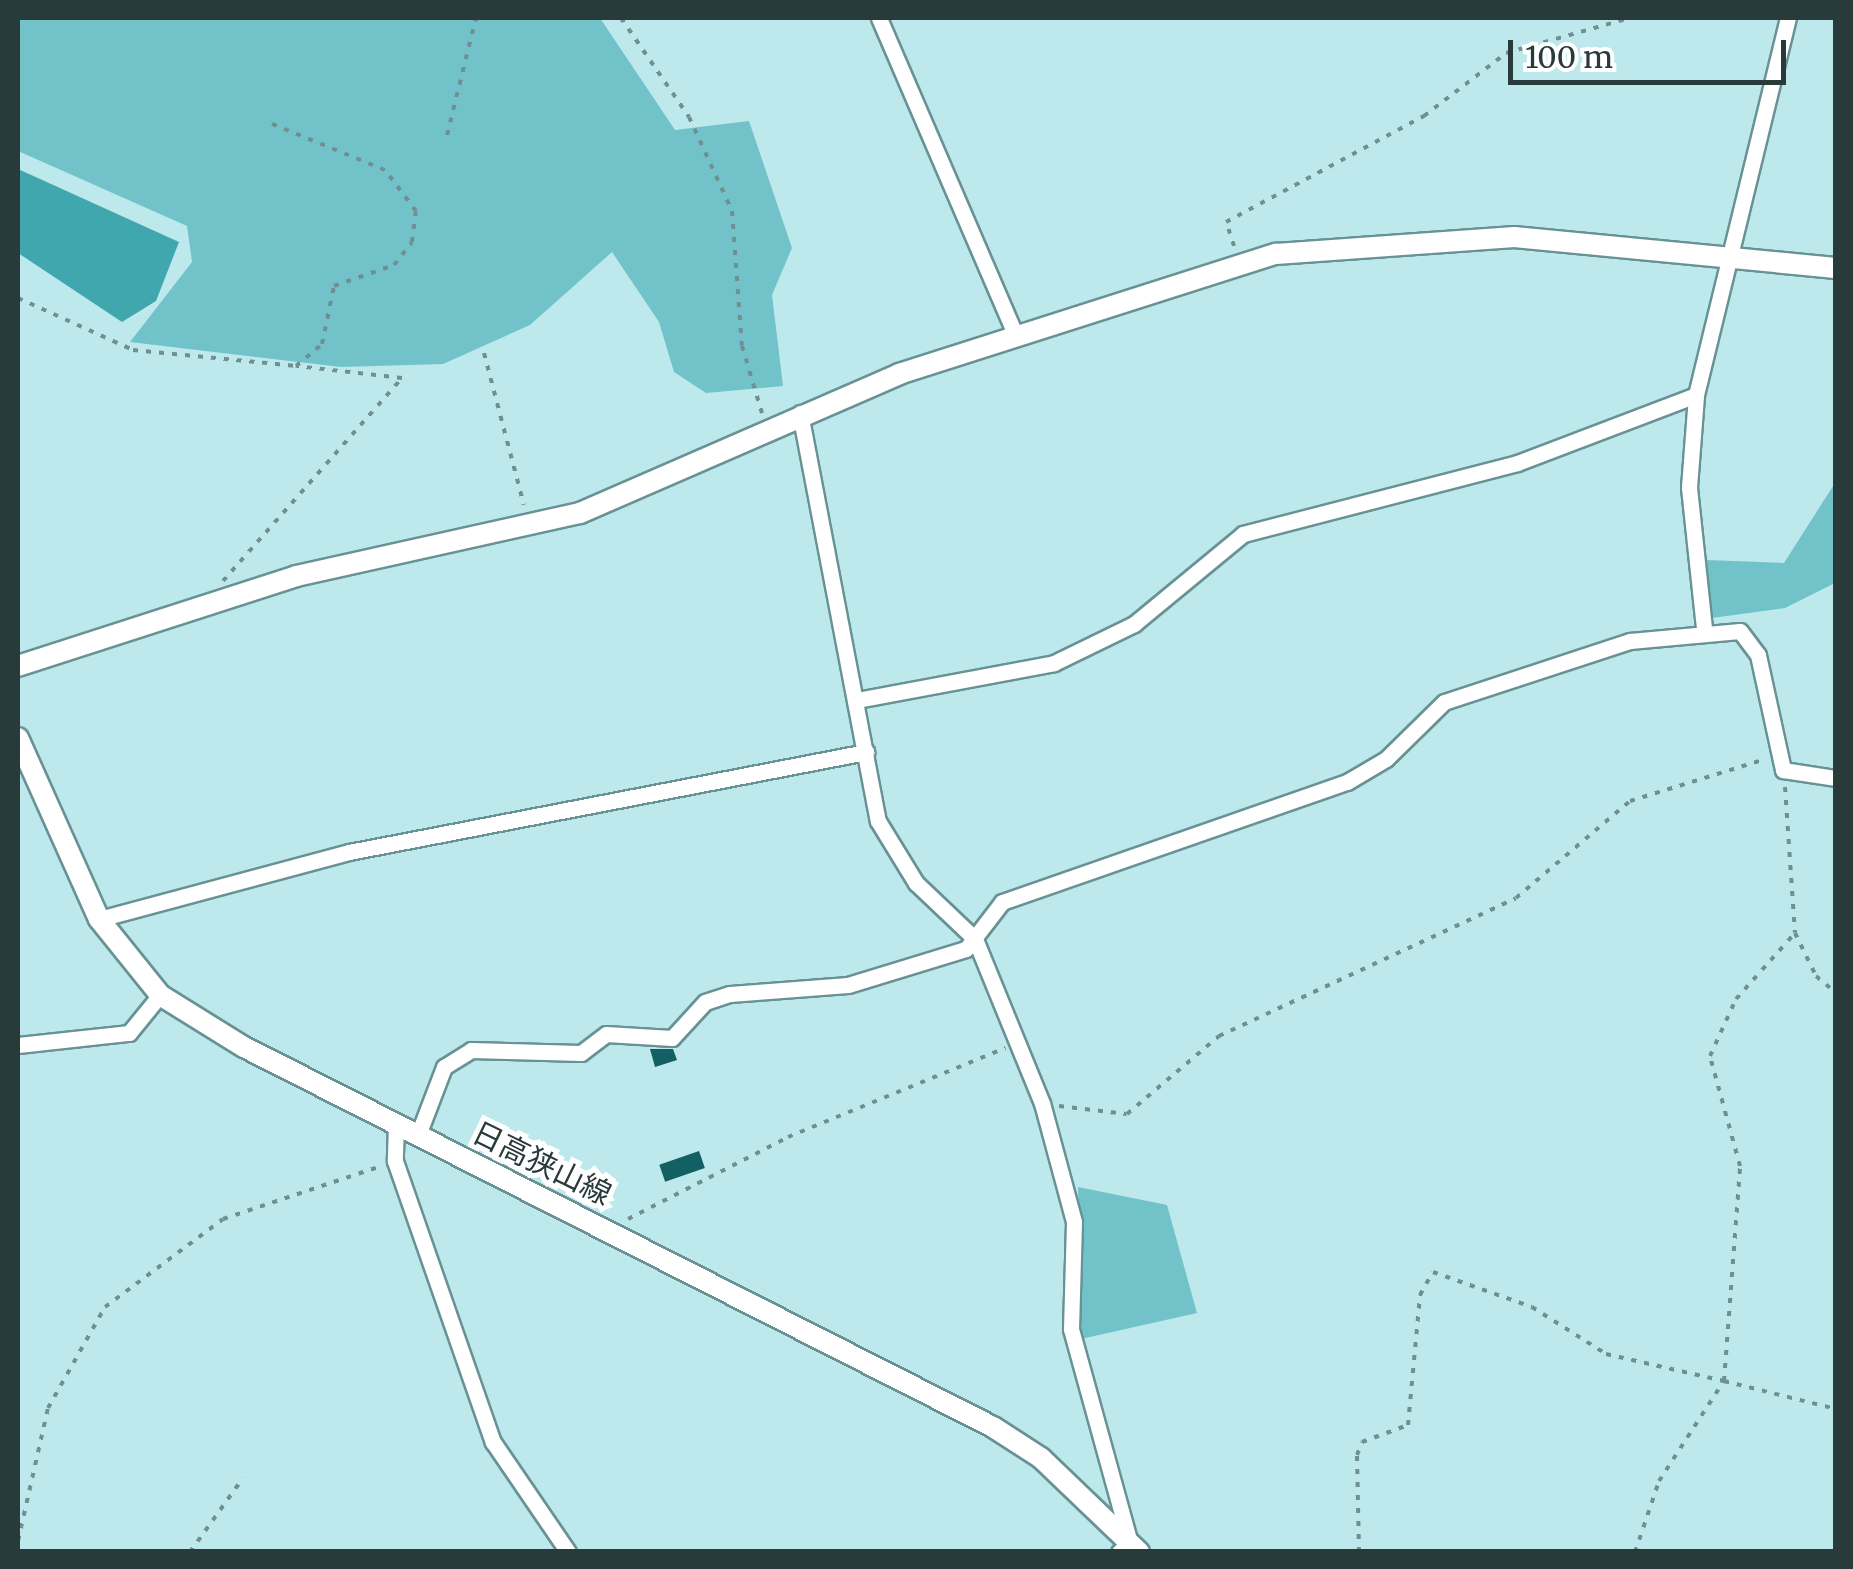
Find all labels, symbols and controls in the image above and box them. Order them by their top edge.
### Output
scale bar [1513,20,1790,82]
text: 100 m [1525,38,1613,76]
street label: 日高狭山線 [467,1114,617,1212]

